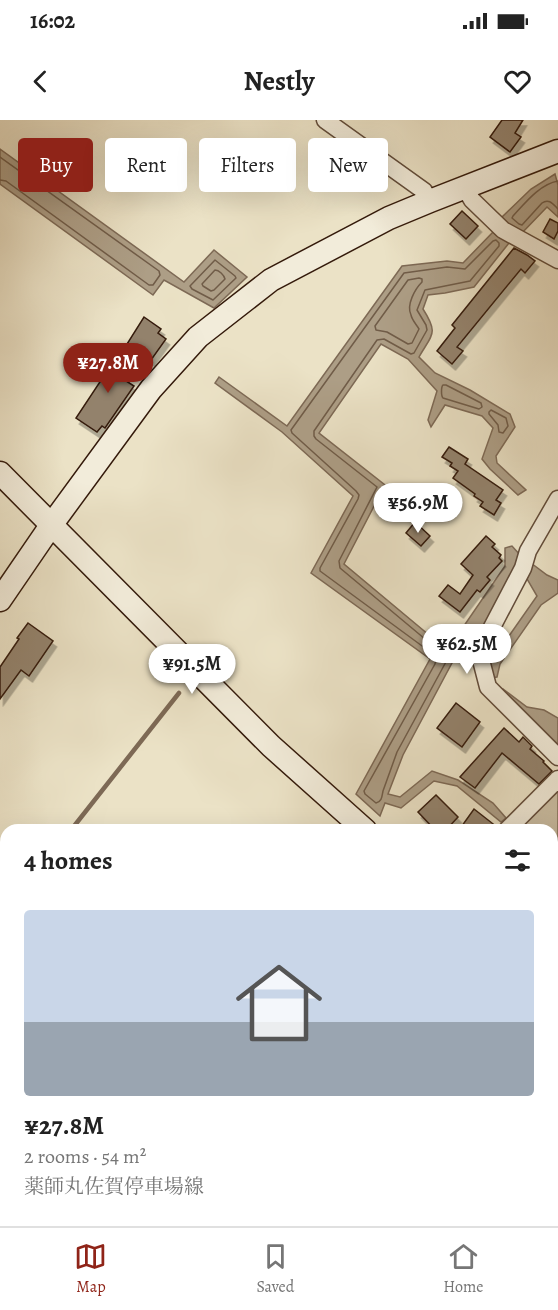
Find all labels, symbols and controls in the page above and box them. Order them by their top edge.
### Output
text: 16:02 [30,6,75,36]
text: Nestly [243,63,315,99]
icon: back [24,65,57,98]
icon: heart [501,65,534,98]
chip: Buy [18,138,93,192]
chip: Rent [105,138,187,192]
chip: Filters [199,138,296,192]
chip: New [308,138,388,192]
pin: ¥27.8M [59,343,157,394]
text: ¥27.8M [77,349,139,376]
pin: ¥56.9M [369,483,467,534]
text: ¥56.9M [388,489,448,516]
pin: ¥62.5M [418,624,516,675]
text: ¥62.5M [436,630,498,657]
pin: ¥91.5M [143,644,241,695]
text: ¥91.5M [163,650,221,677]
text: 4 homes [24,843,113,878]
icon: filters [501,844,534,877]
icon: home [225,949,333,1057]
text: ¥27.8M [24,1108,104,1143]
text: 2 rooms · 54 m² [24,1143,146,1170]
text: 薬師丸佐賀停車場線 [24,1173,204,1200]
tab: Map [74,1240,107,1298]
tab: Saved [256,1240,294,1298]
tab: Home [443,1240,484,1298]

